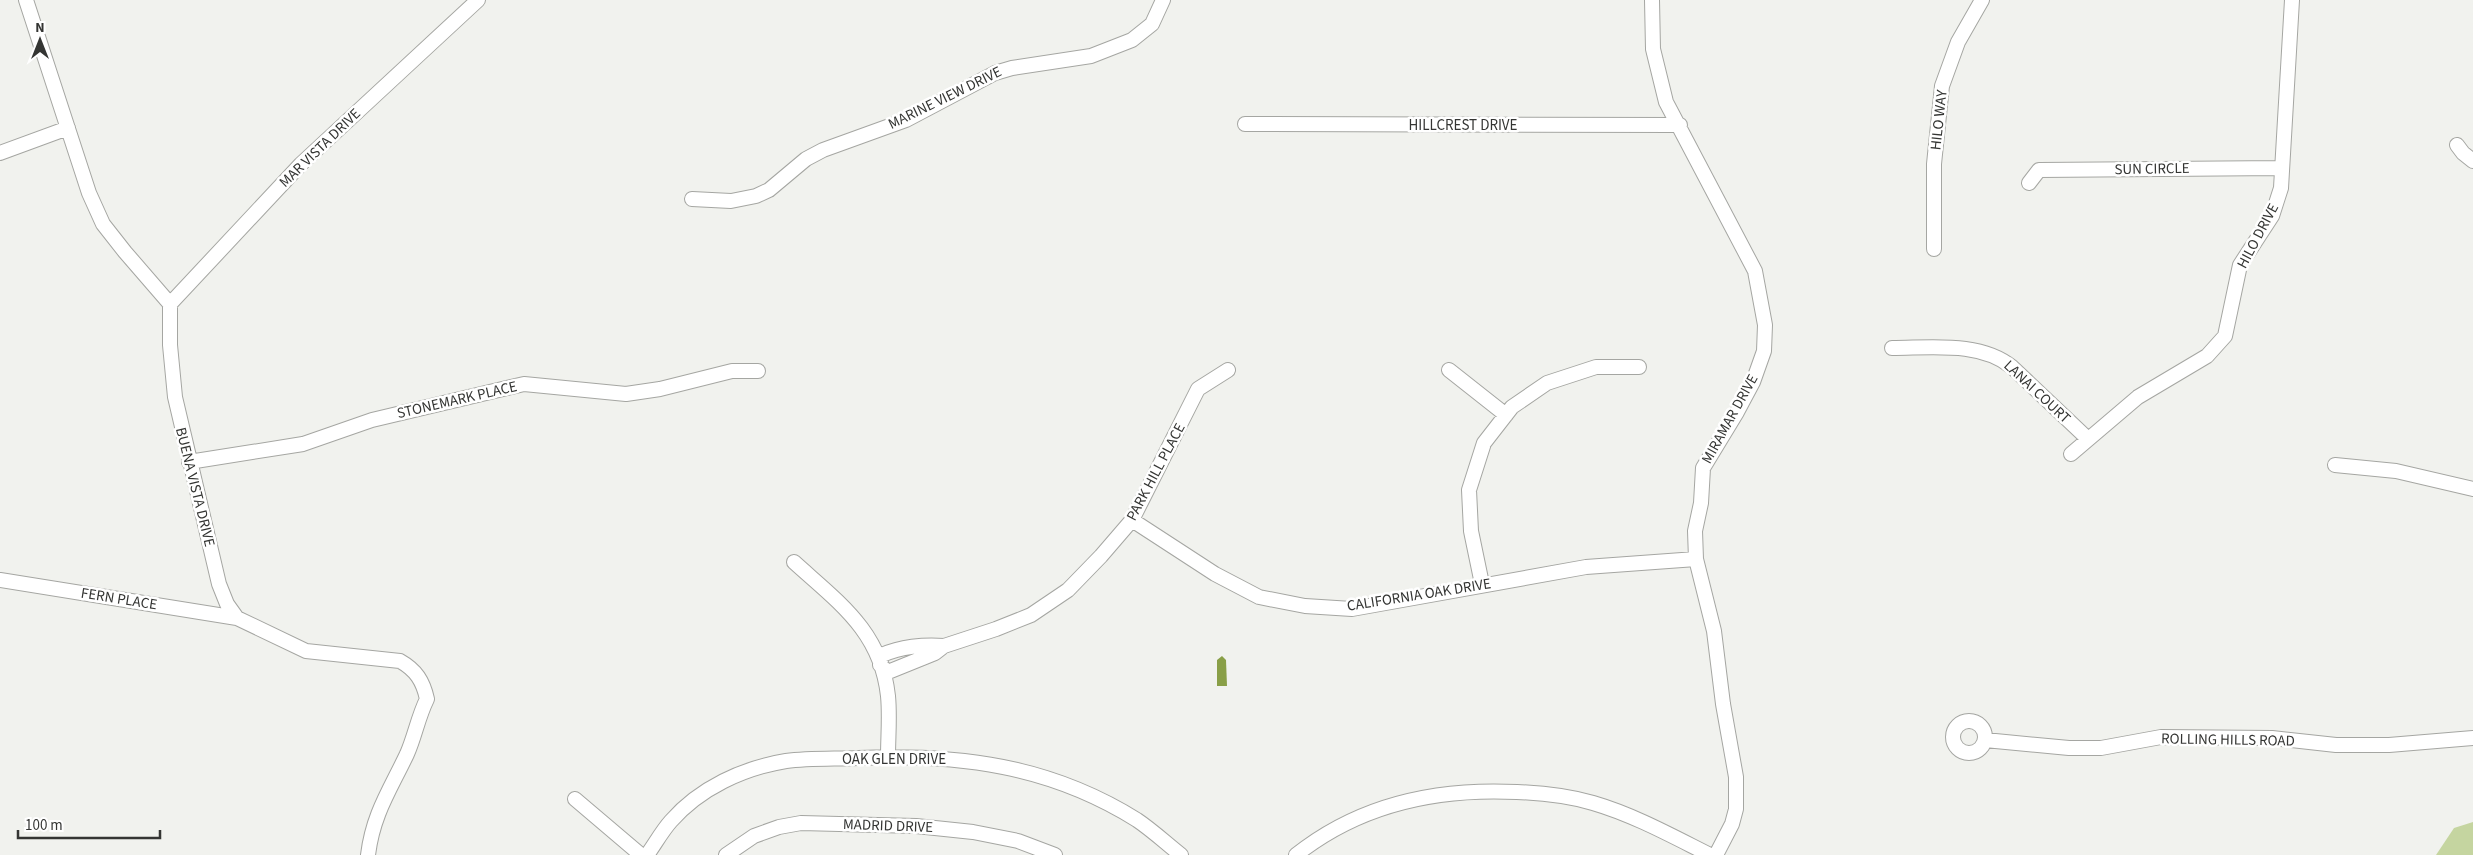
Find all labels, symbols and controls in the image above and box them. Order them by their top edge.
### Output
north arrow [15,15,65,65]
text: N [35,18,45,38]
street label: MARINE VIEW DRIVE [885,61,1005,135]
street label: HILO WAY [1925,88,1953,151]
street label: MAR VISTA DRIVE [275,104,365,192]
street label: HILLCREST DRIVE [1408,115,1518,136]
street label: SUN CIRCLE [2114,158,2190,180]
street label: HILO DRIVE [2232,200,2284,272]
street label: LANAI COURT [1999,356,2075,428]
street label: MIRAMAR DRIVE [1697,370,1763,468]
street label: STONEMARK PLACE [395,376,519,424]
street label: PARK HILL PLACE [1121,419,1191,525]
street label: BUENA VISTA DRIVE [170,425,220,549]
street label: CALIFORNIA OAK DRIVE [1346,573,1493,617]
street label: FERN PLACE [79,583,159,615]
street label: ROLLING HILLS ROAD [2161,728,2295,752]
street label: OAK GLEN DRIVE [842,749,946,770]
scale bar [18,808,160,840]
street label: MADRID DRIVE [842,814,934,838]
text: 100 m [25,815,63,836]

